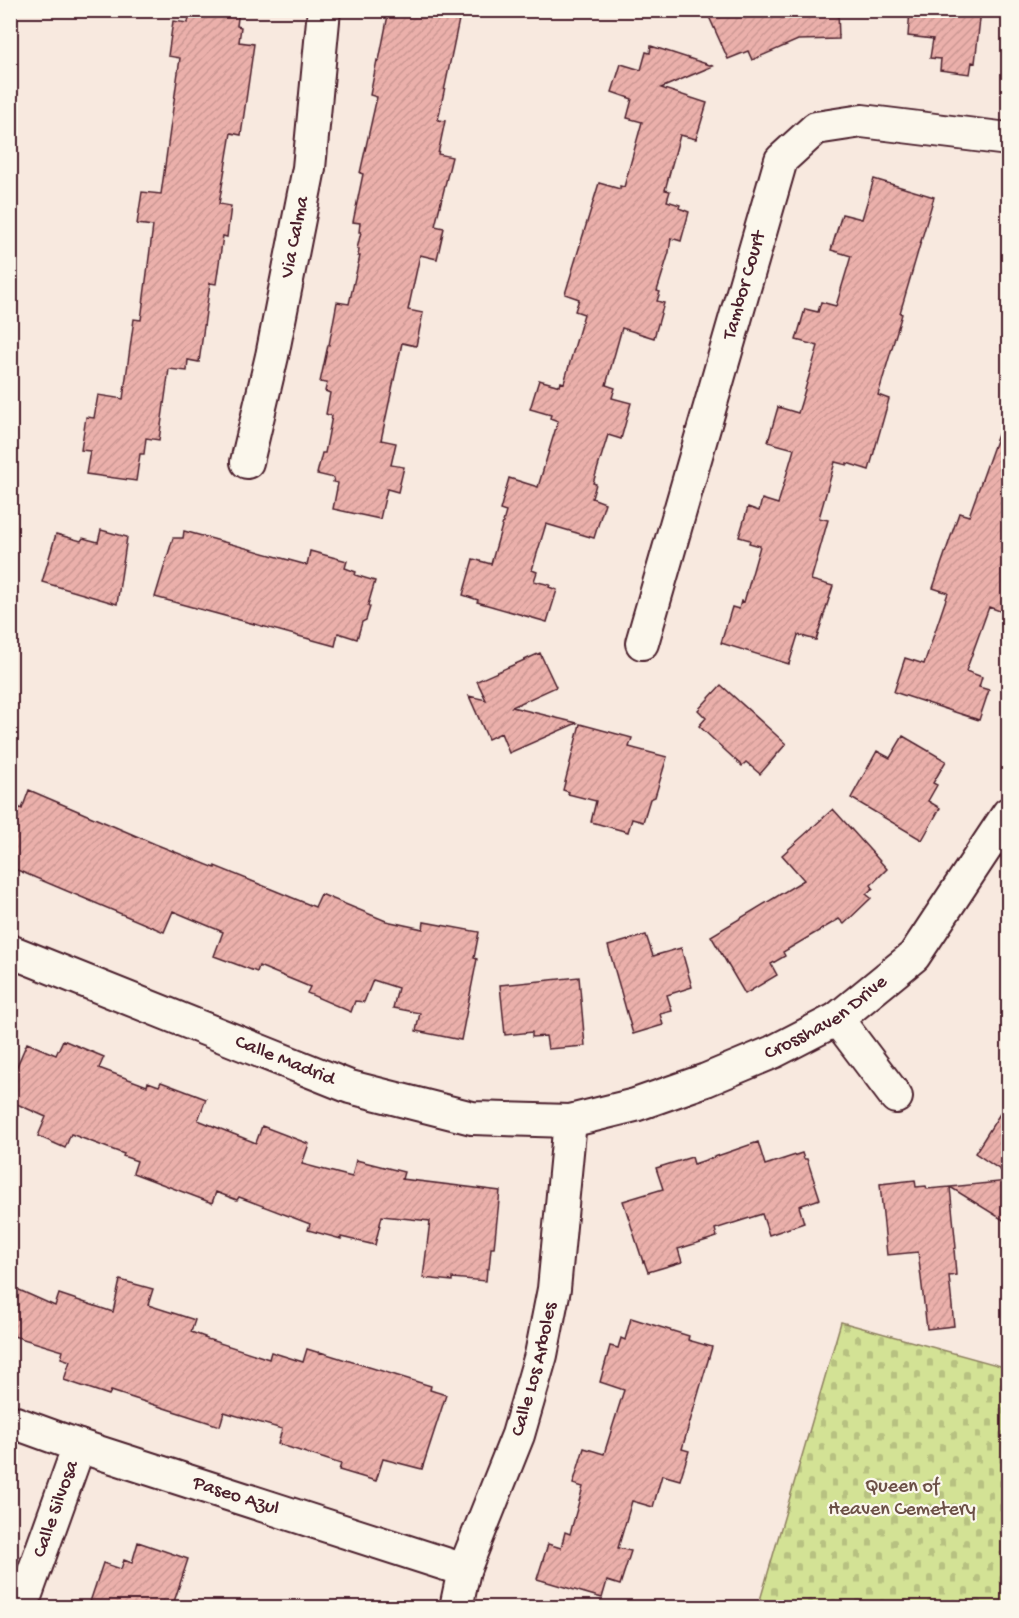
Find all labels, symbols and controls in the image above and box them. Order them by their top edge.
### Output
street label: Via Calma [276,193,315,281]
street label: Tambor Court [718,227,772,343]
street label: Crosshaven Drive [761,970,893,1066]
street label: Calle Madrid [231,1031,340,1092]
street label: Calle Los Arboles [507,1300,563,1439]
street label: Calle Silvosa [28,1457,85,1561]
street label: Paseo Azul [189,1472,282,1521]
park label: Queen of Heaven Cemetery [828,1476,976,1522]

